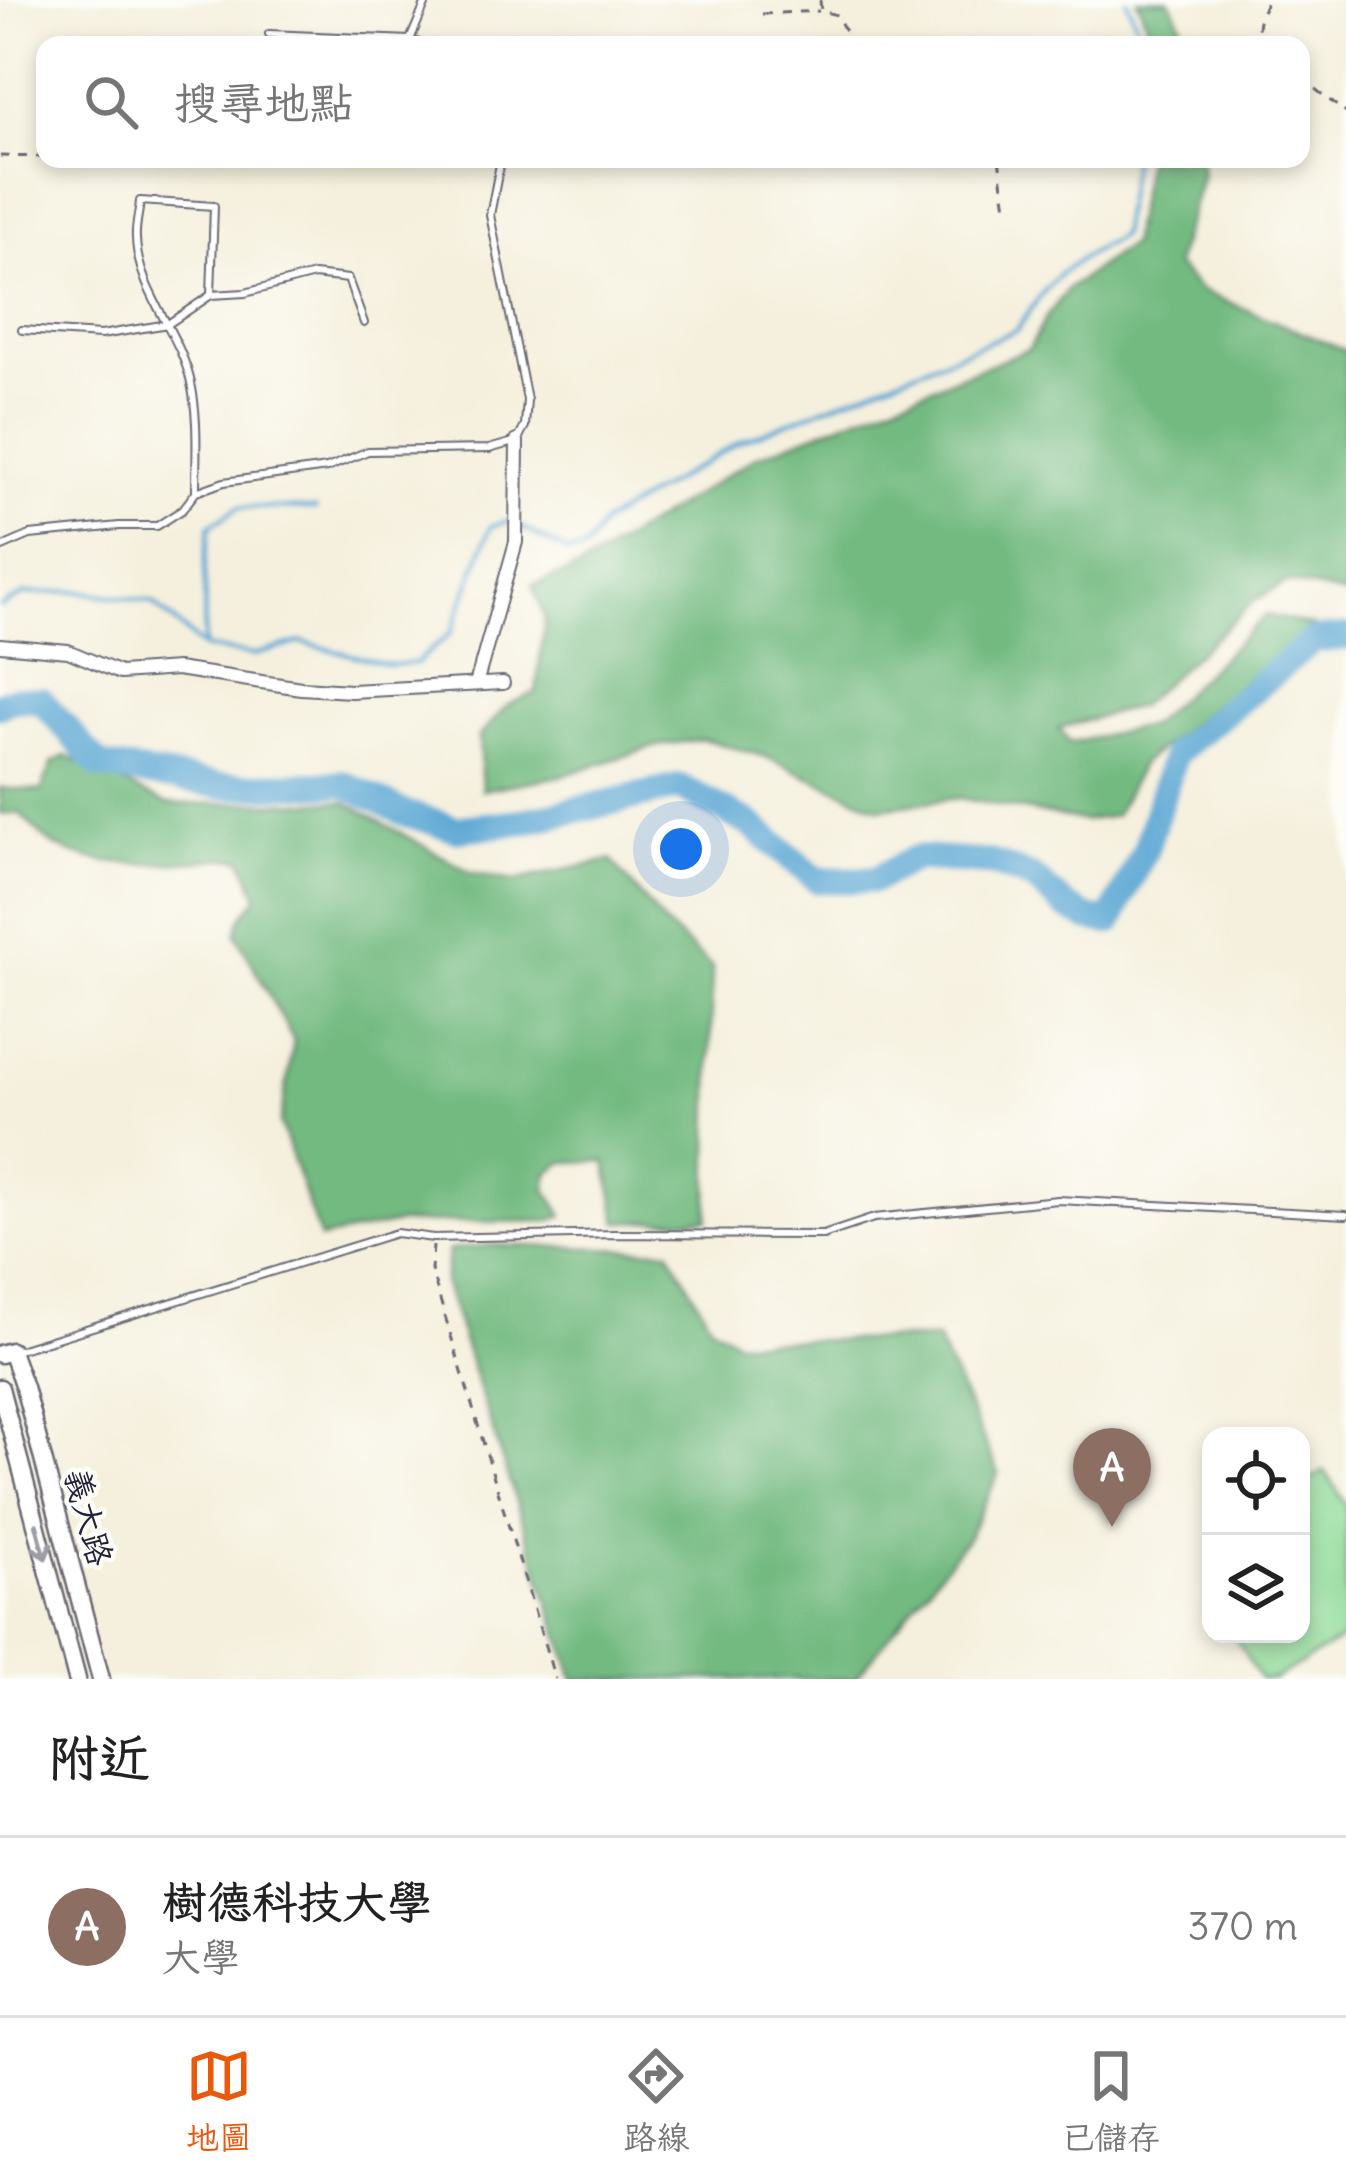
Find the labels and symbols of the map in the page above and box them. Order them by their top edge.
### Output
your location [651,819,711,879]
pin: A [1073,1428,1151,1527]
street label: 義大路 [56,1464,122,1570]
one-way arrow [31,1522,53,1560]

